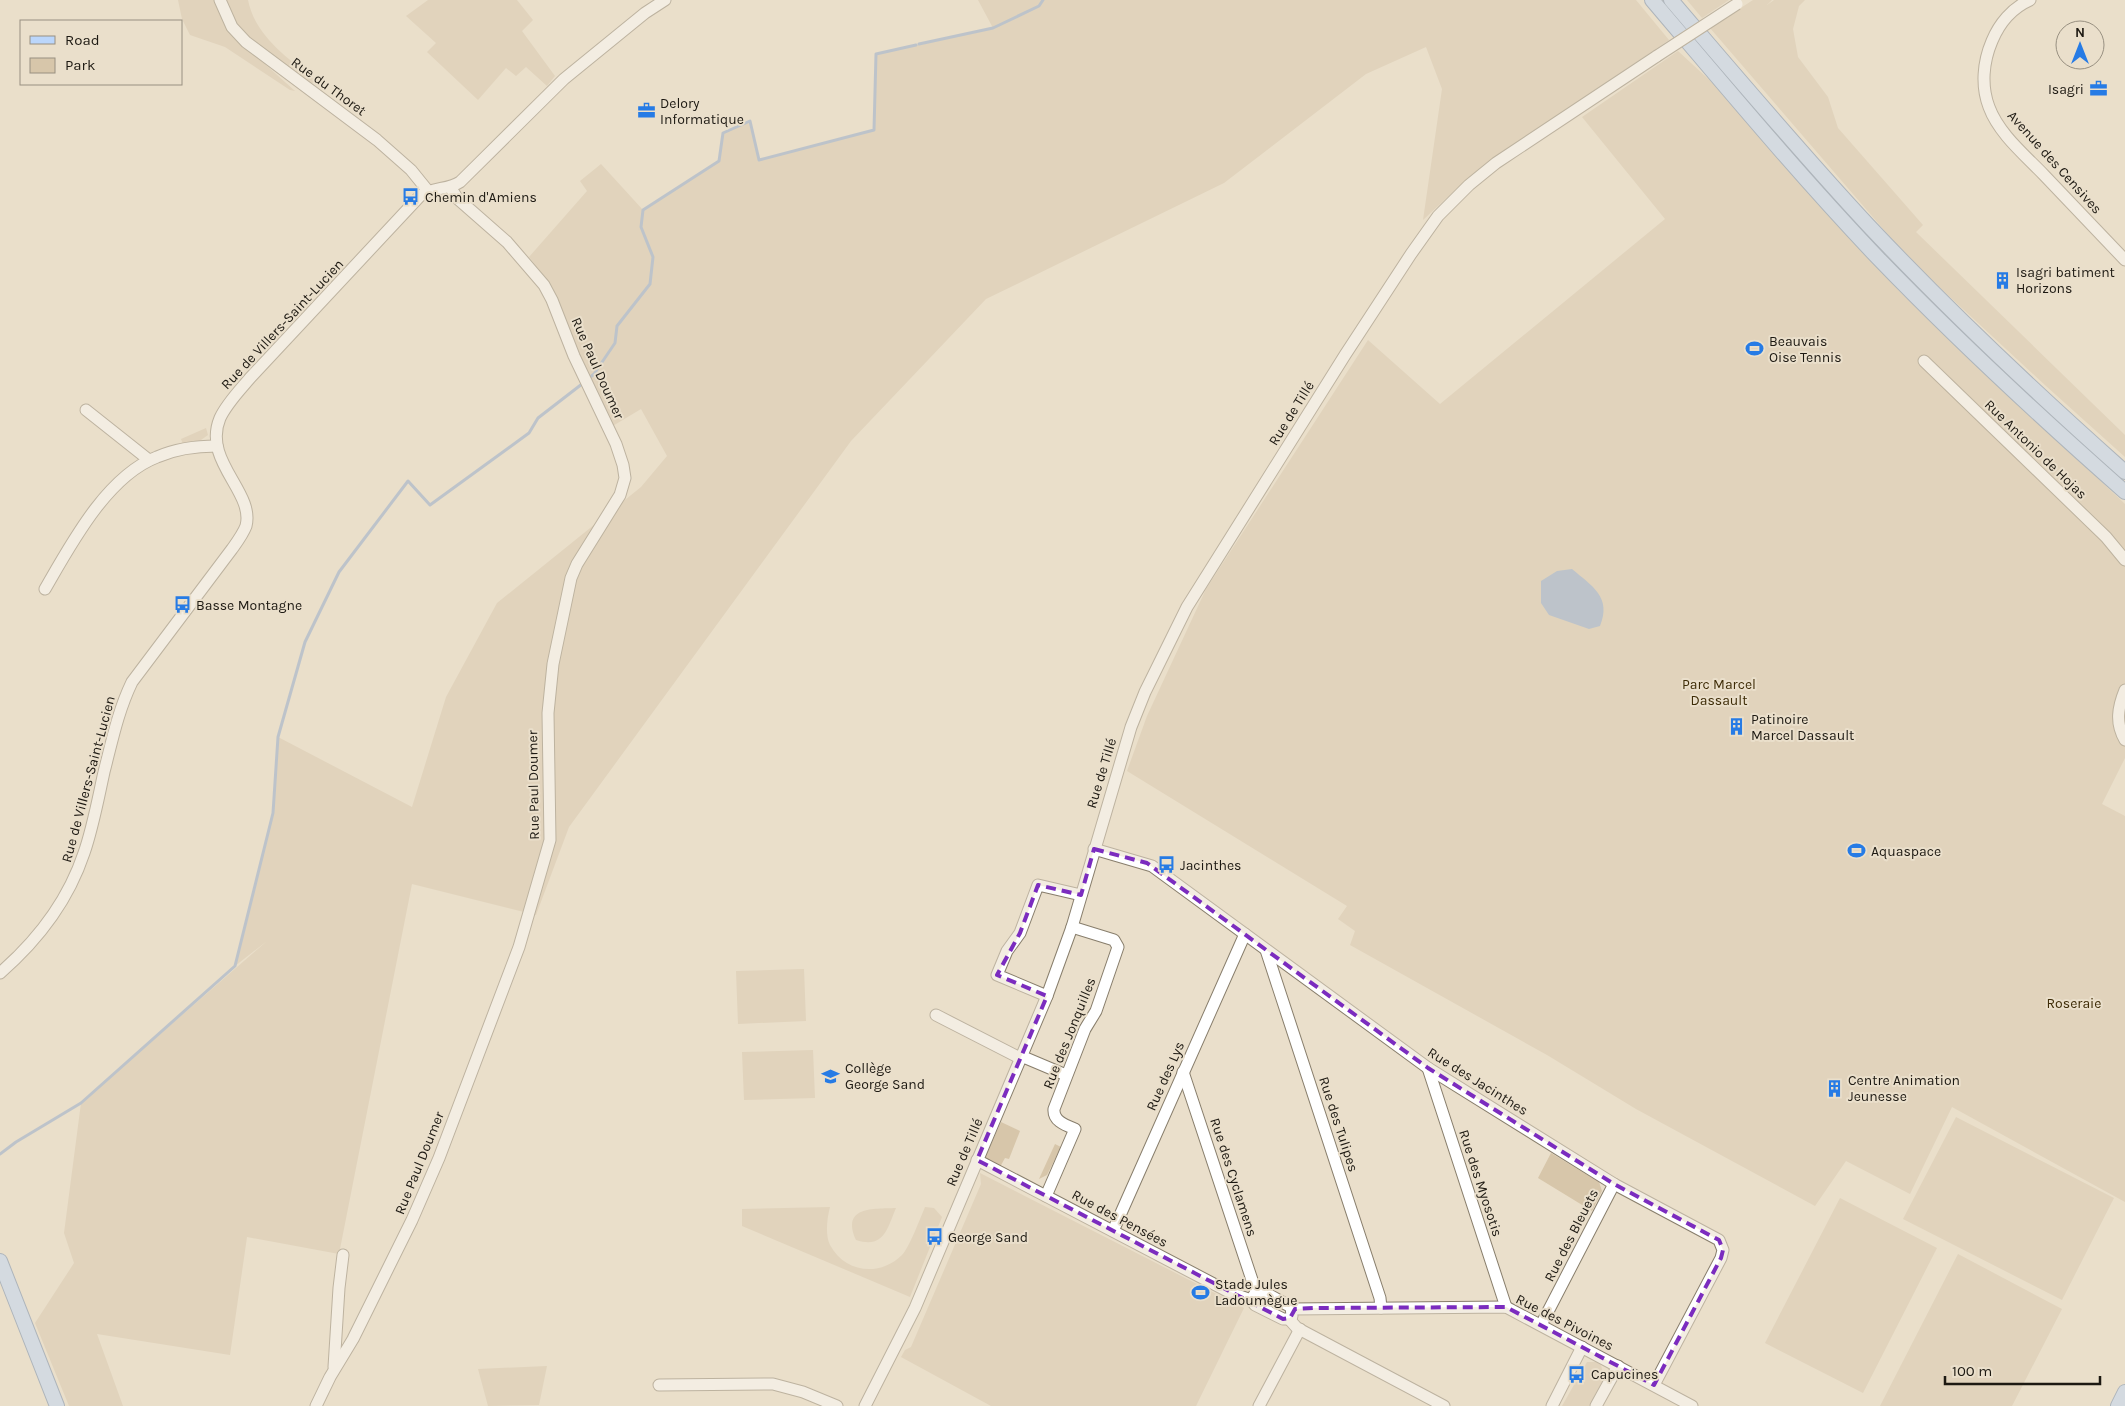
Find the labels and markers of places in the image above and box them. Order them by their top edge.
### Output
office icon: Isagri [2088,79,2108,99]
place label: Isagri [2048,81,2084,98]
place label: Delory Informatique [660,95,744,128]
office icon: Delory Informatique [636,101,656,121]
bus stop icon: Chemin d'Amiens [401,187,421,207]
place label: Chemin d'Amiens [425,189,537,206]
place label: Isagri batiment Horizons [2016,264,2115,297]
building icon: Isagri batiment Horizons [1992,270,2012,290]
place label: Beauvais Oise Tennis [1769,333,1842,366]
sports icon: Beauvais Oise Tennis [1745,339,1765,359]
bus stop icon: Basse Montagne [172,595,192,615]
place label: Basse Montagne [196,597,302,614]
place label: Patinoire Marcel Dassault [1751,711,1854,744]
building icon: Patinoire Marcel Dassault [1727,717,1747,737]
sports icon: Aquaspace [1847,841,1867,861]
place label: Aquaspace [1871,843,1941,860]
bus stop icon: Jacinthes [1156,855,1176,875]
place label: Jacinthes [1180,857,1241,874]
place label: Collège George Sand [845,1060,925,1093]
school or university icon: Collège George Sand [821,1066,841,1086]
place label: Centre Animation Jeunesse [1848,1072,1960,1105]
building icon: Centre Animation Jeunesse [1824,1078,1844,1098]
bus stop icon: George Sand [924,1227,944,1247]
place label: George Sand [948,1229,1028,1246]
place label: Stade Jules Ladoumègue [1215,1276,1298,1309]
sports icon: Stade Jules Ladoumègue [1191,1282,1211,1302]
bus stop icon: Capucines [1567,1364,1587,1384]
place label: Capucines [1591,1366,1658,1383]

